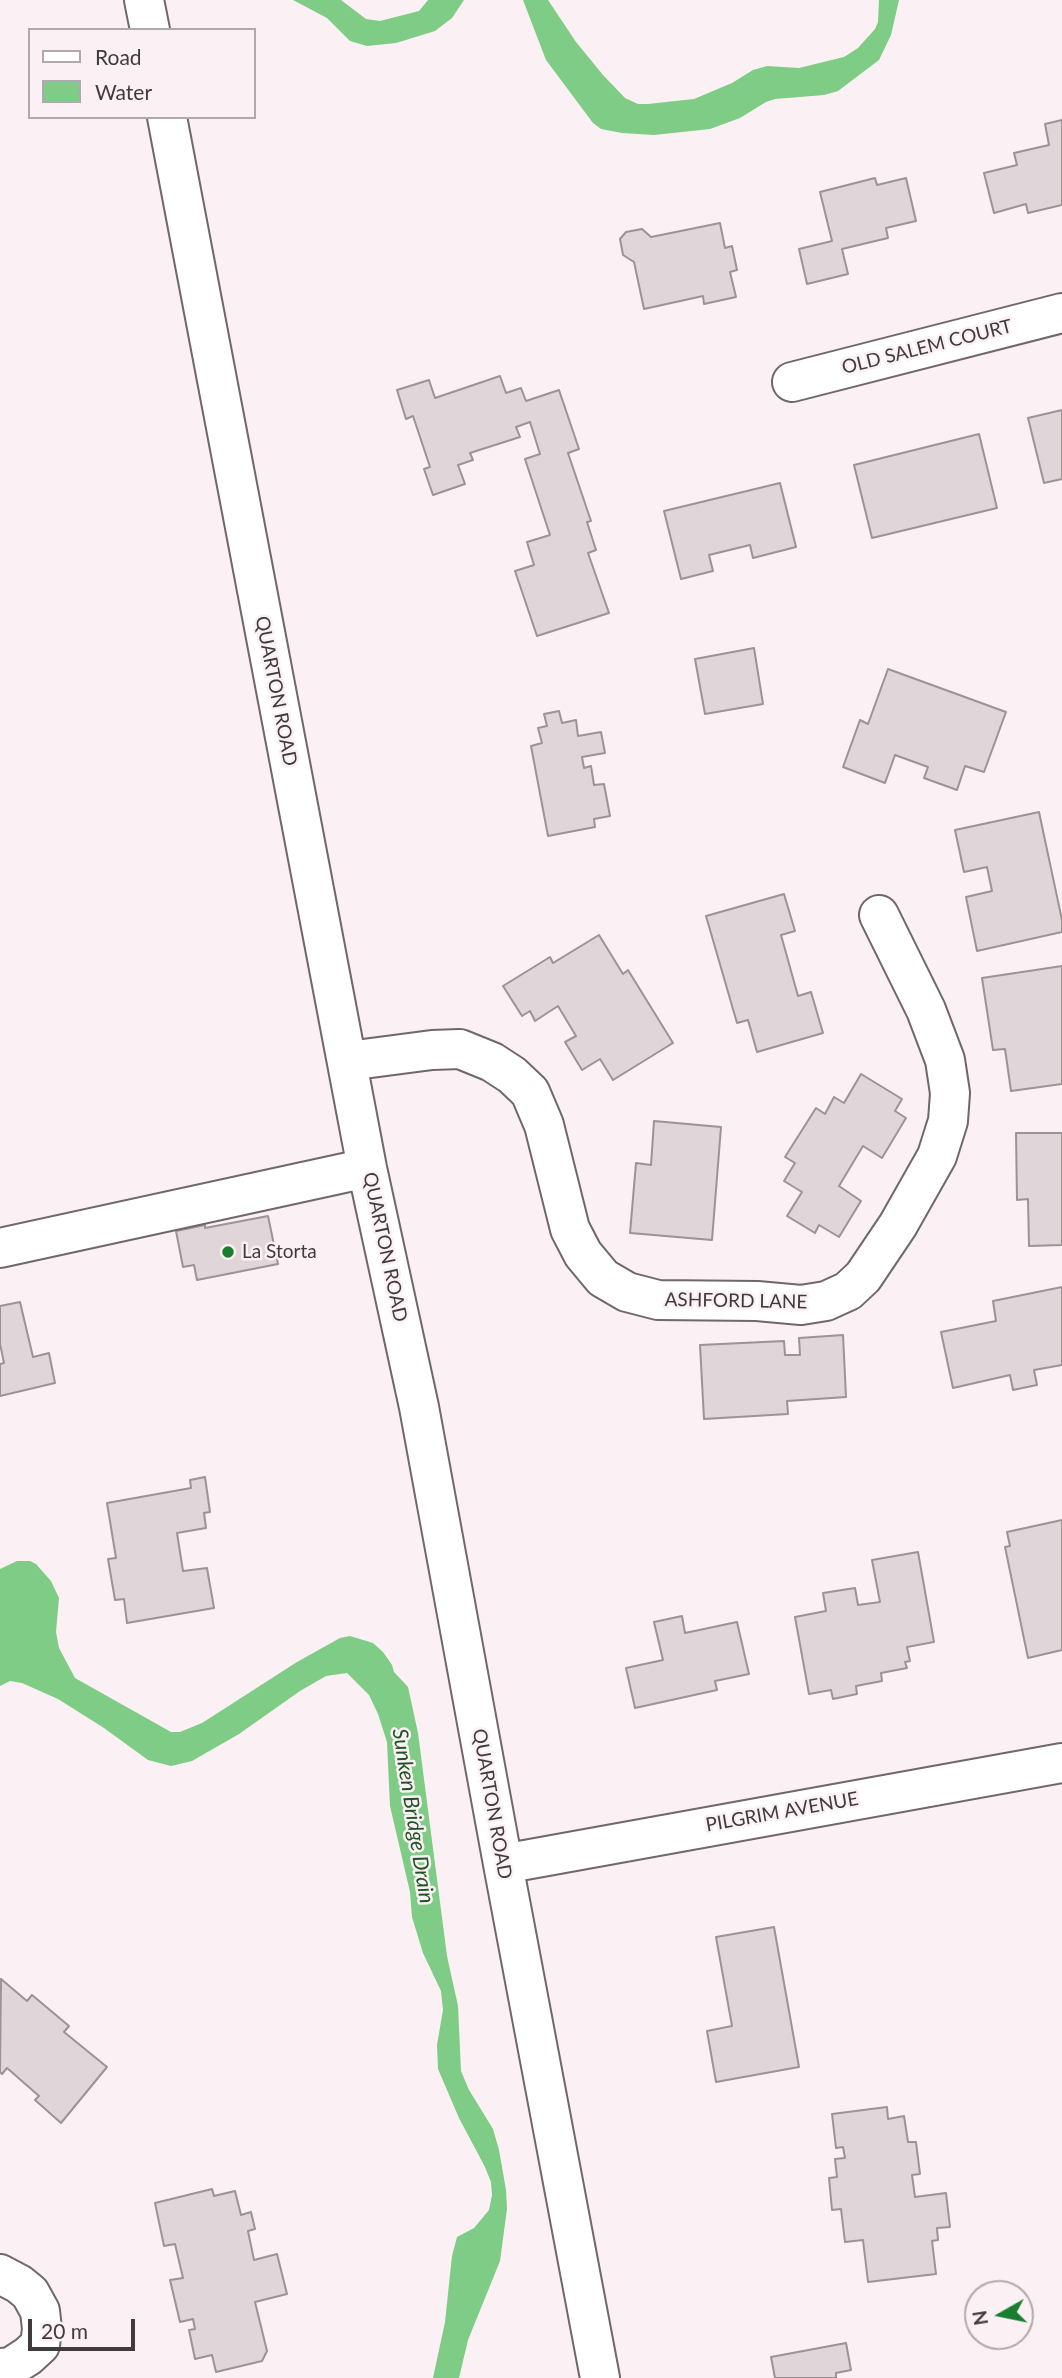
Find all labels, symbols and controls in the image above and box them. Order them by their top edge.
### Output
legend [28,28,256,119]
text: Road [95,44,142,69]
text: Water [95,79,152,104]
street label: OLD SALEM COURT [839,315,1015,379]
street label: QUARTON ROAD [250,614,302,768]
street label: QUARTON ROAD [358,1170,412,1324]
place label: La Storta [242,1241,317,1263]
marker: La Storta [220,1244,236,1260]
street label: ASHFORD LANE [664,1288,808,1314]
water label: Sunken Bridge Drain [387,1727,439,1905]
street label: QUARTON ROAD [468,1727,516,1881]
street label: PILGRIM AVENUE [704,1787,860,1837]
north arrow [964,2280,1034,2350]
scale bar [32,2304,138,2348]
text: N [967,2309,992,2327]
text: 20 m [41,2318,88,2343]

